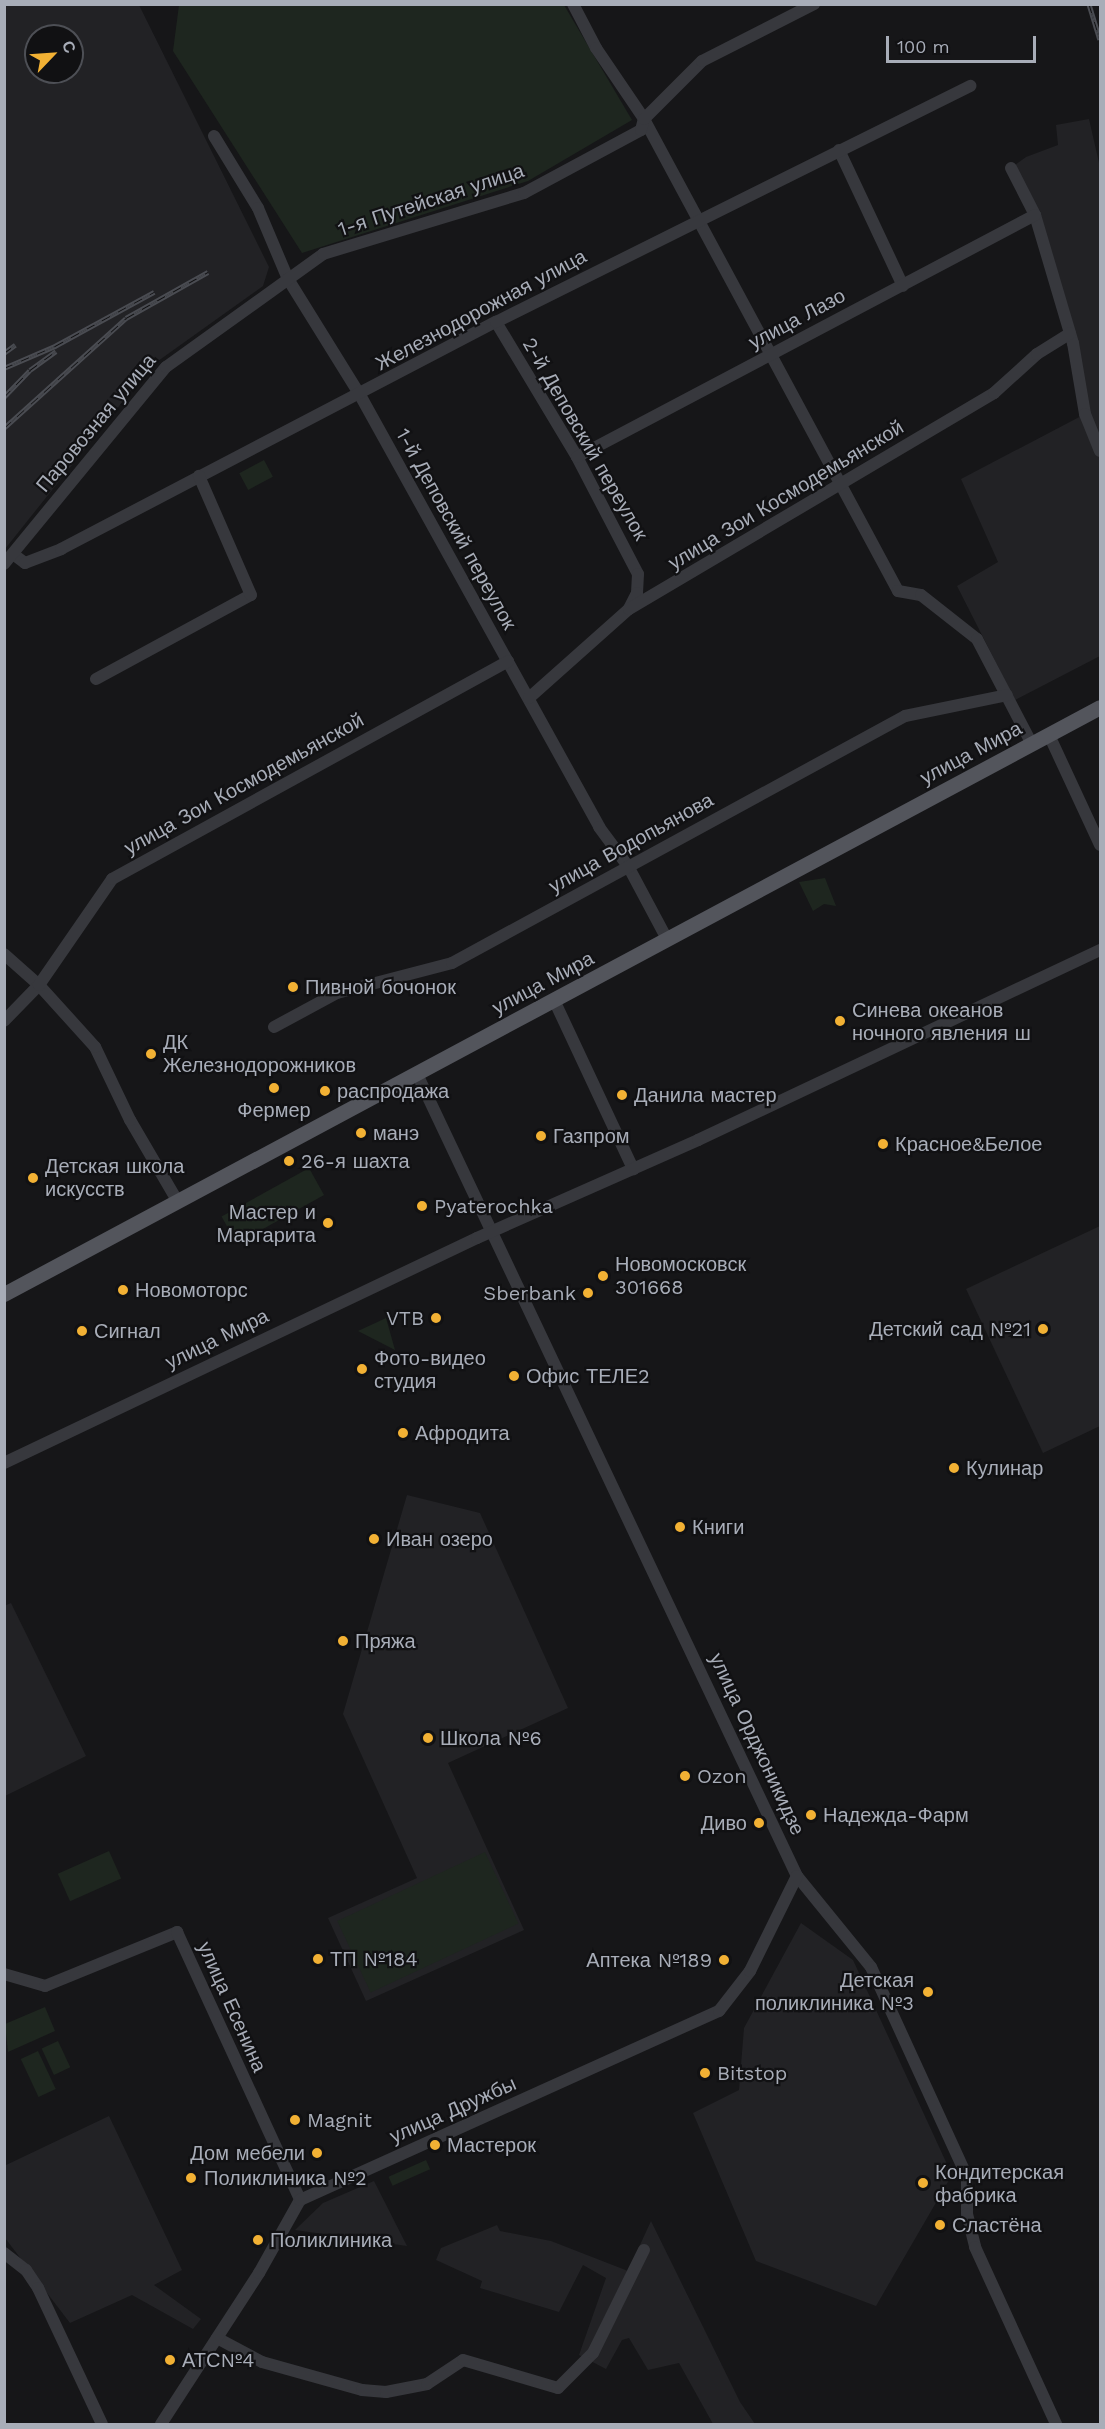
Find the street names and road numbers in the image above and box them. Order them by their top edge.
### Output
street label: 1-я Путейская улица [335,159,527,241]
street label: Железнодорожная улица [372,244,590,376]
street label: улица Лазо [745,284,849,354]
street label: 2-й Деповский переулок [517,334,653,544]
street label: Паровозная улица [31,349,161,497]
street label: улица Зои Космодемьянской [664,415,908,575]
street label: 1-й Деповский переулок [391,424,521,634]
street label: улица Зои Космодемьянской [120,708,368,860]
street label: улица Мира [916,716,1026,790]
street label: улица Водопьянова [545,788,717,898]
street label: улица Мира [488,946,598,1020]
street label: улица Мира [161,1304,273,1374]
street label: улица Орджоникидзе [704,1649,810,1839]
street label: улица Есенина [192,1938,272,2076]
street label: улица Дружбы [386,2071,520,2149]

